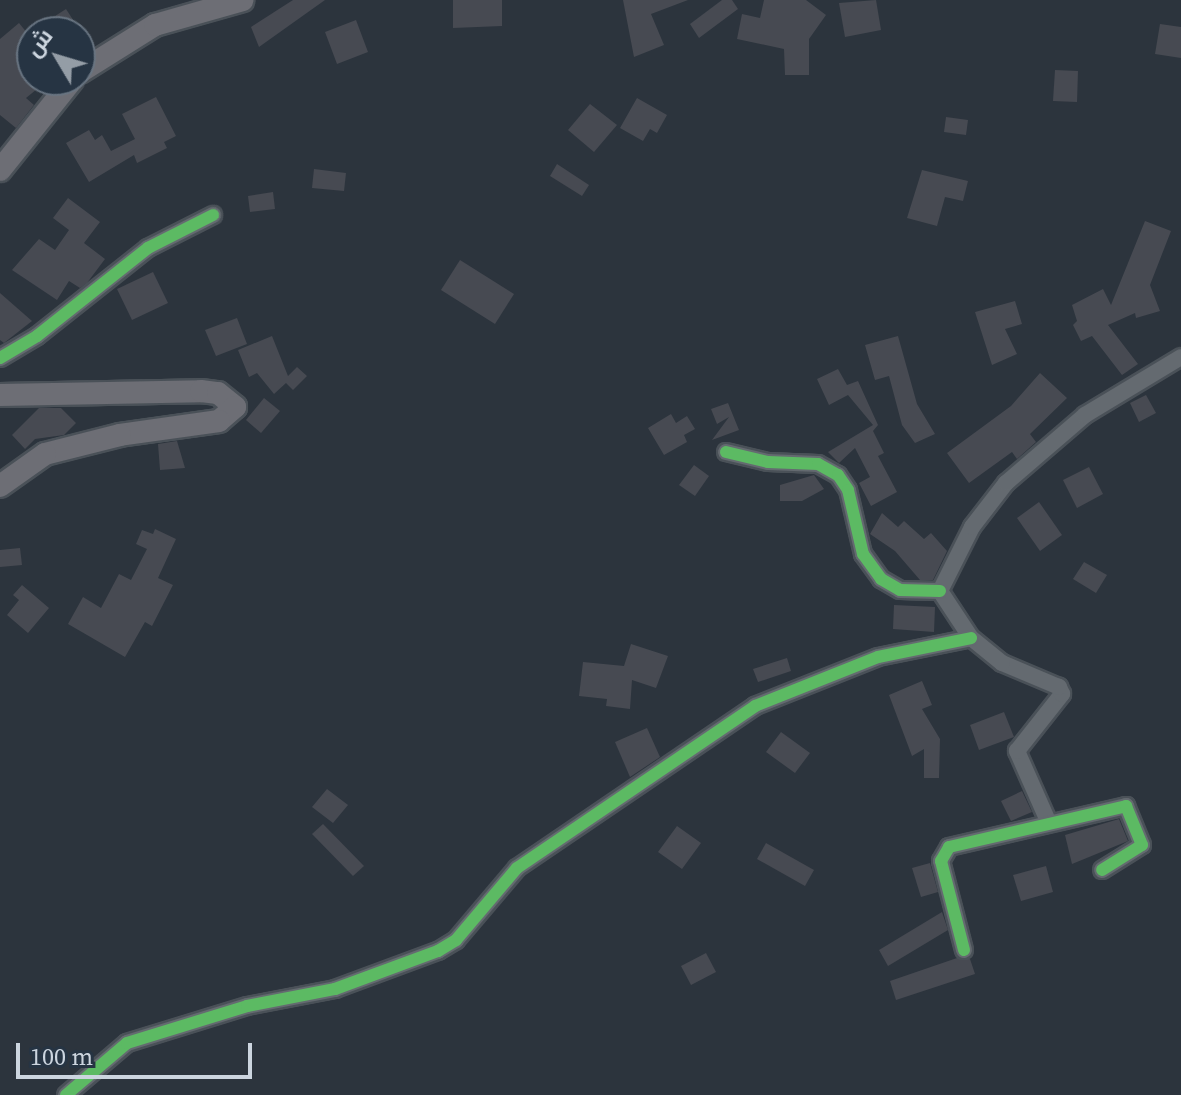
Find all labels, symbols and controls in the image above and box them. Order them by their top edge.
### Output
north arrow [16,16,96,96]
text: ش [18,22,59,63]
scale bar [20,1027,256,1077]
text: 100 m [30,1040,93,1073]

